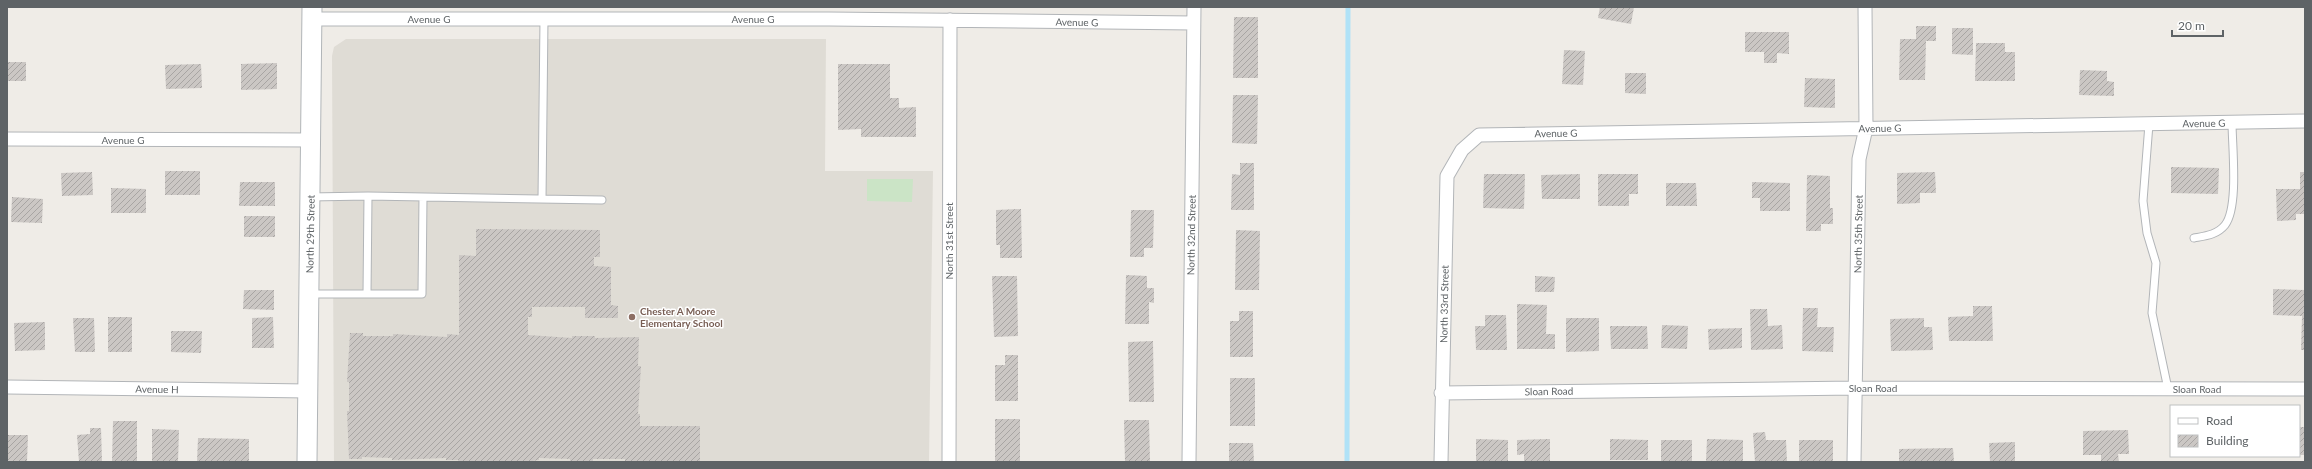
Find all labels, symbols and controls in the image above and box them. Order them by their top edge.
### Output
scale bar [2172,12,2223,38]
street label: Avenue G [408,13,450,25]
street label: Avenue G [732,13,774,25]
street label: Avenue G [1055,16,1099,28]
text: 20 m [2178,18,2205,33]
street label: Avenue G [2182,117,2226,129]
street label: Avenue G [1858,122,1902,134]
street label: Avenue G [1534,127,1578,139]
street label: Avenue G [102,134,144,146]
street label: North 29th Street [303,194,317,273]
street label: North 32nd Street [1184,194,1198,275]
street label: North 35th Street [1851,194,1865,273]
street label: North 31st Street [943,202,955,279]
street label: North 33rd Street [1437,264,1451,343]
place label: Chester A Moore Elementary School [640,305,723,329]
marker: Chester A Moore Elementary School [627,312,637,322]
street label: Sloan Road [1849,382,1897,394]
street label: Avenue H [135,383,179,395]
street label: Sloan Road [2173,383,2221,395]
street label: Sloan Road [1525,385,1573,397]
legend [2170,405,2300,457]
text: Road [2206,413,2233,428]
text: Building [2206,433,2249,448]

